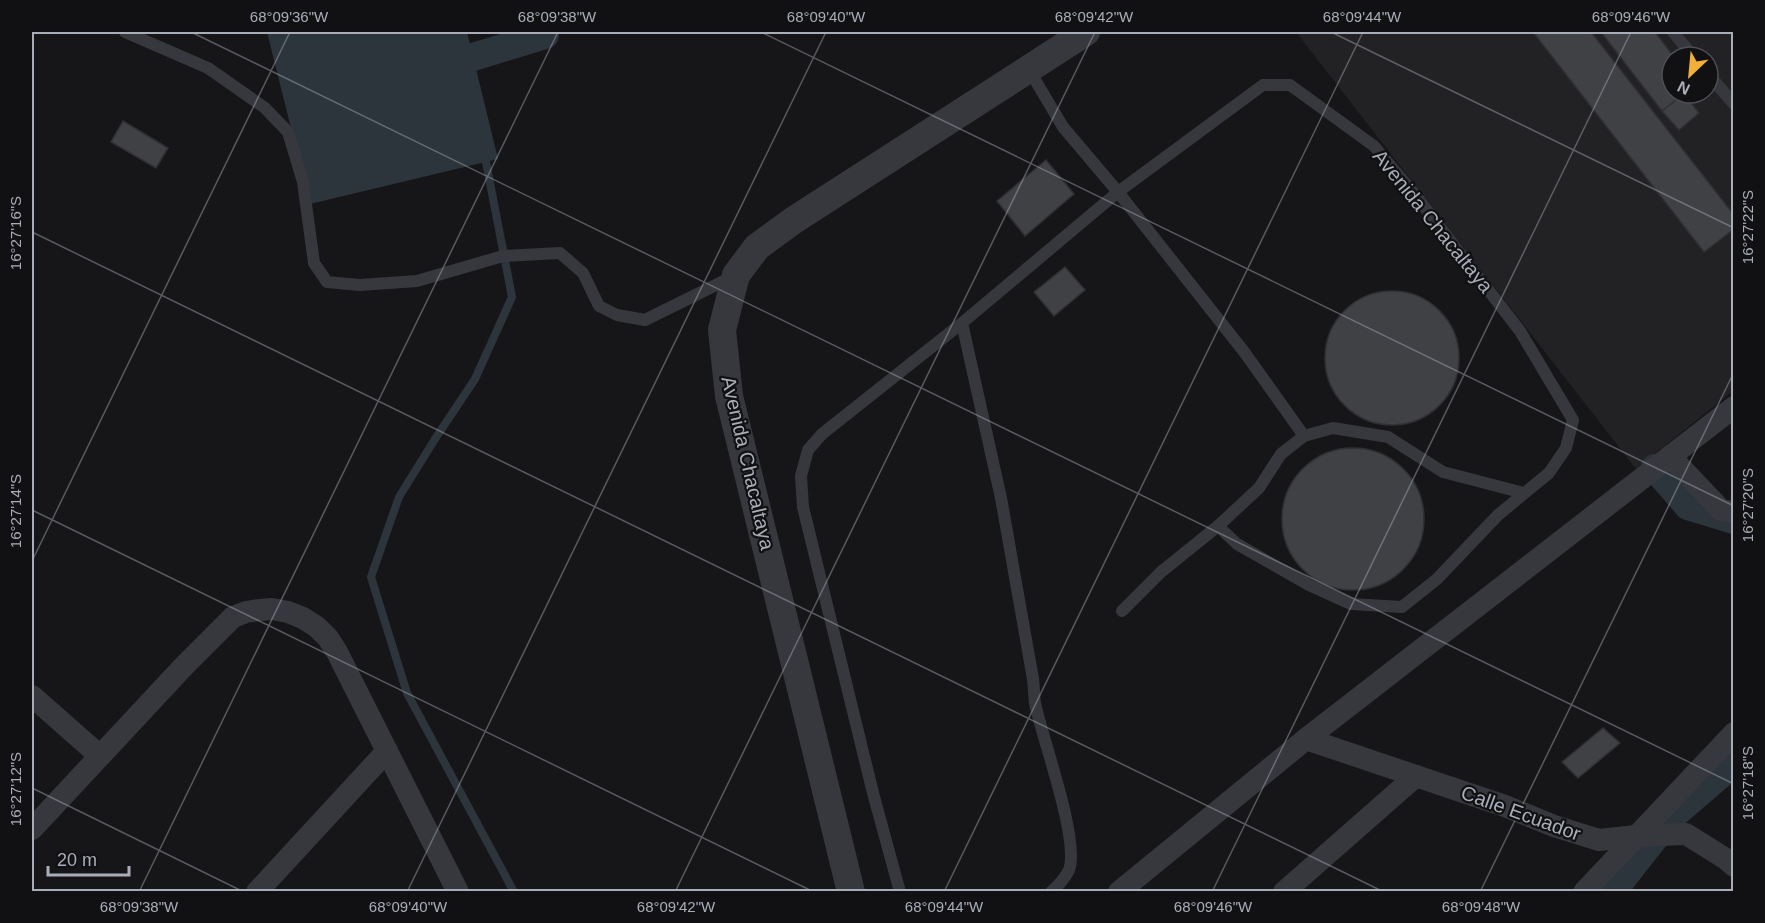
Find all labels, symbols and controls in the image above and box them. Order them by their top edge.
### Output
text: 68°09'36"W [250,8,329,25]
text: 68°09'38"W [518,8,597,25]
text: 68°09'40"W [787,8,866,25]
text: 68°09'42"W [1055,8,1134,25]
text: 68°09'44"W [1323,8,1402,25]
text: 68°09'46"W [1592,8,1671,25]
north arrow [1660,45,1720,105]
text: N [1675,78,1693,98]
street label: Avenida Chacaltaya [1369,145,1498,298]
text: 16°27'22"S [1739,190,1756,264]
text: 16°27'16"S [7,196,24,270]
street label: Avenida Chacaltaya [717,374,779,553]
text: 16°27'20"S [1739,468,1756,542]
text: 16°27'14"S [7,474,24,548]
text: 16°27'18"S [1739,746,1756,820]
text: 16°27'12"S [7,752,24,826]
street label: Calle Ecuador [1458,781,1584,845]
scale bar [48,839,129,877]
text: 20 m [57,850,97,870]
text: 68°09'38"W [100,898,179,915]
text: 68°09'40"W [369,898,448,915]
text: 68°09'42"W [637,898,716,915]
text: 68°09'44"W [905,898,984,915]
text: 68°09'46"W [1174,898,1253,915]
text: 68°09'48"W [1442,898,1521,915]

